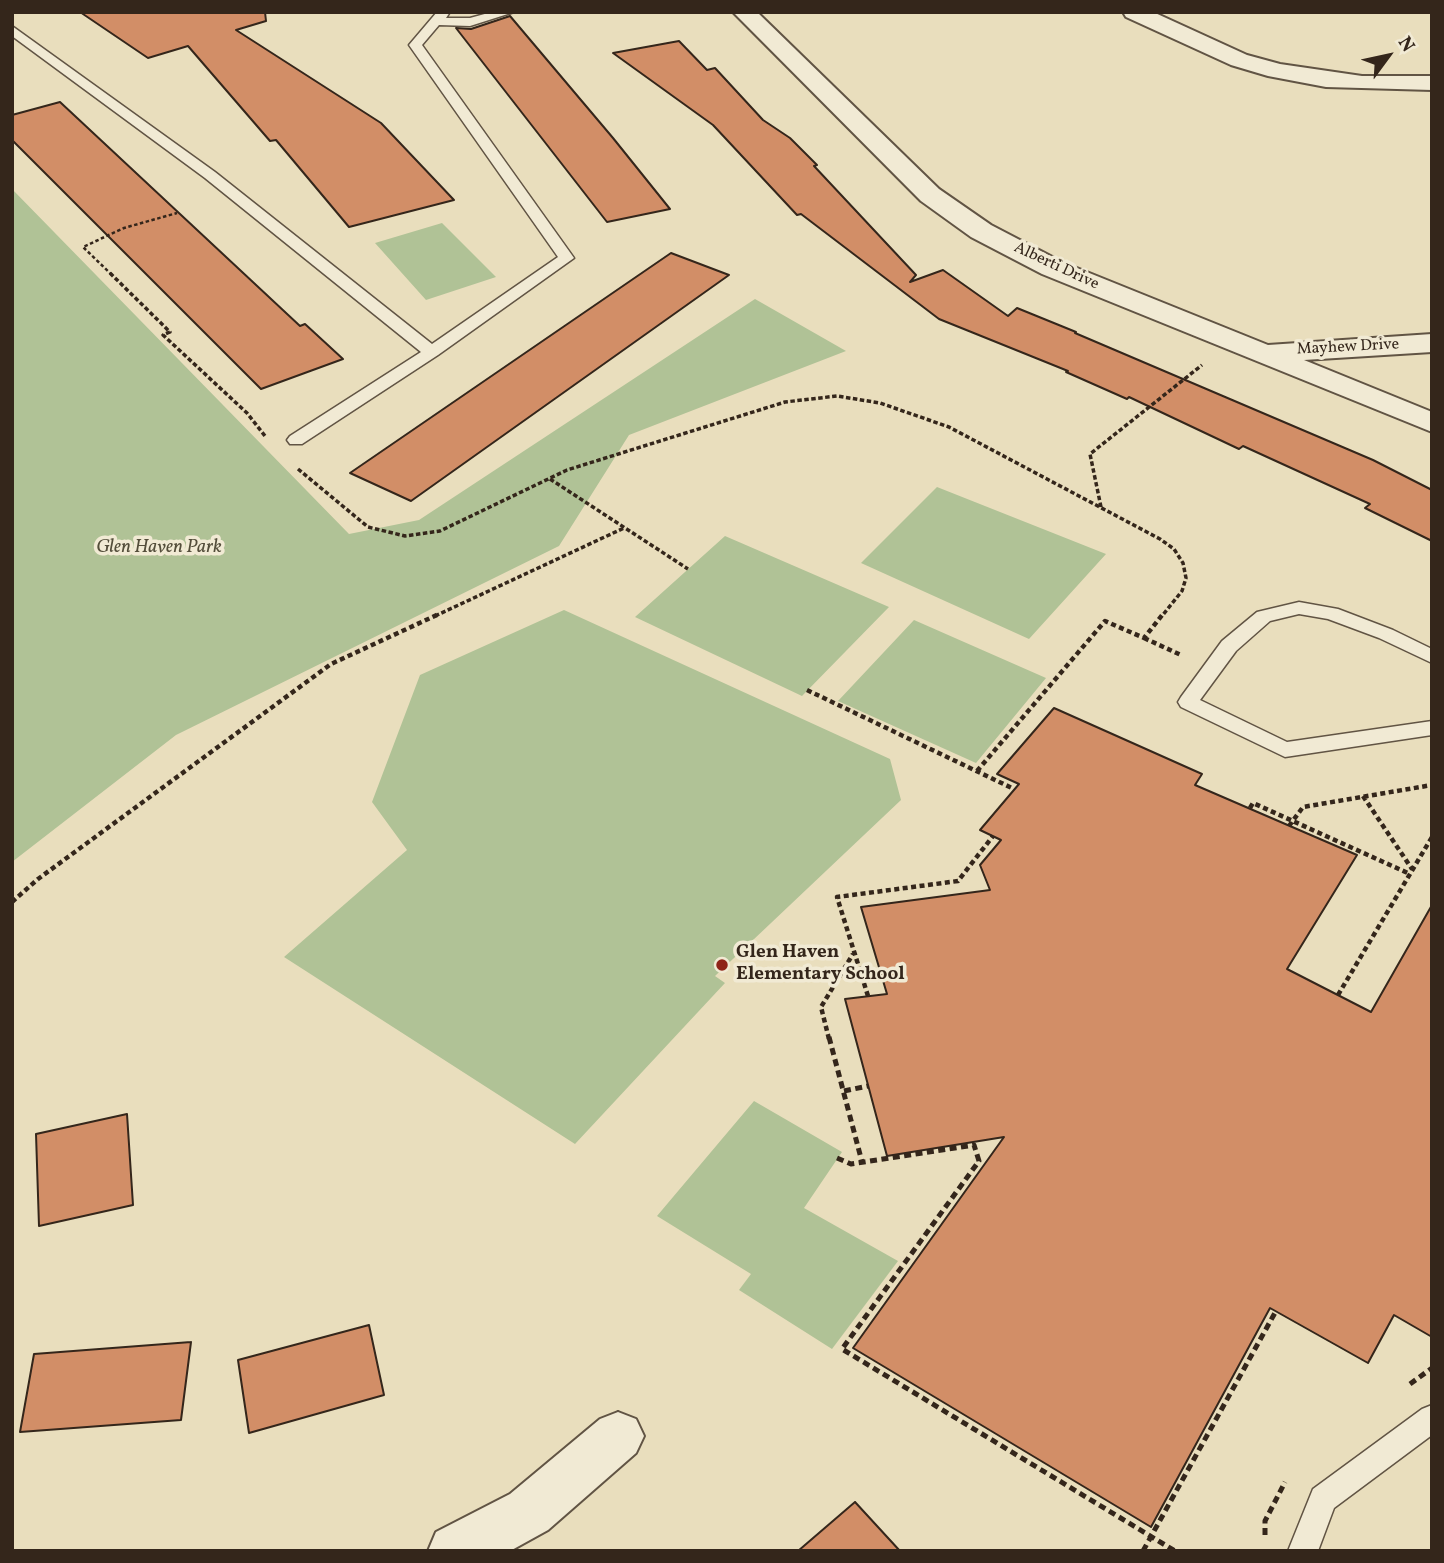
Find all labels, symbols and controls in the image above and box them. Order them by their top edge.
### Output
north arrow [1353,21,1423,91]
text: N [1391,32,1420,57]
street label: Alberti Drive [1010,239,1102,295]
street label: Mayhew Drive [1296,336,1400,360]
park label: Glen Haven Park [96,538,222,560]
place label: Glen Haven Elementary School [736,943,905,987]
marker: Glen Haven Elementary School [714,957,730,973]

